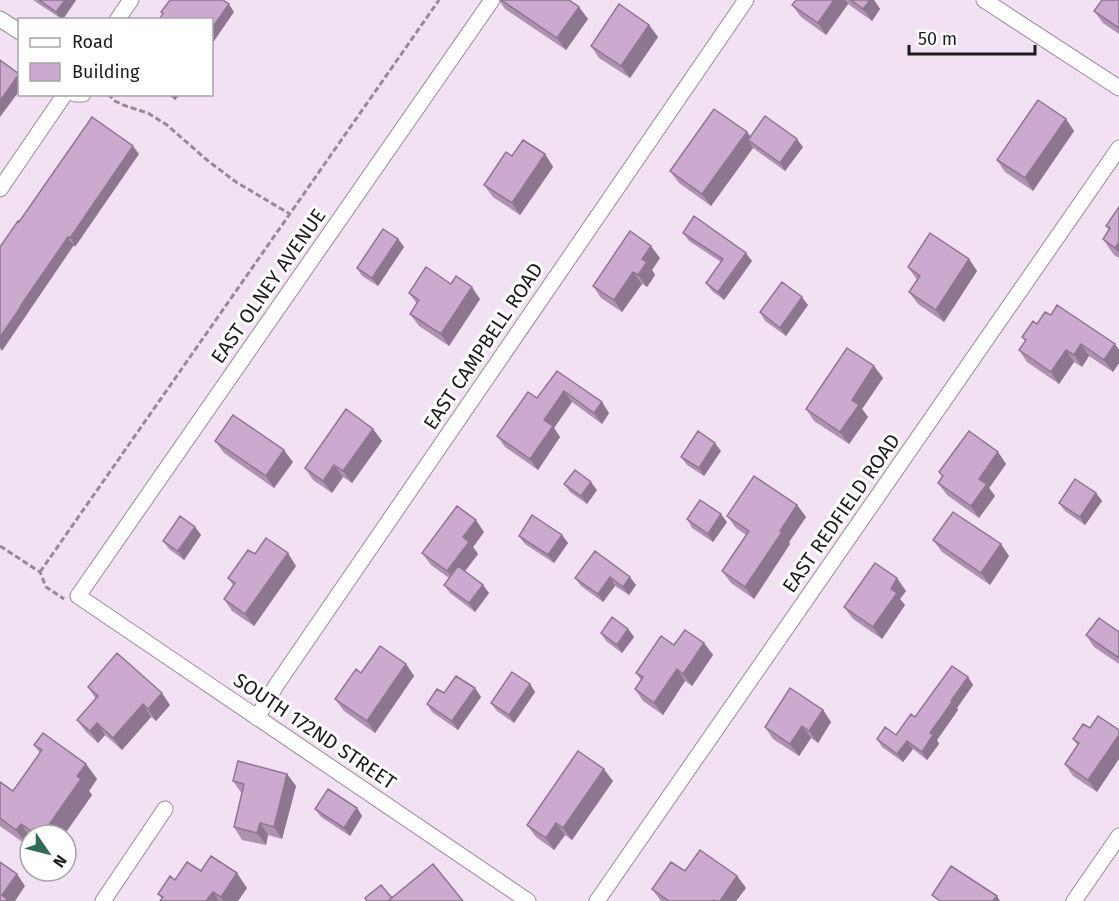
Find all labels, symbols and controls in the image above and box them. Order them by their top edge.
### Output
legend [18,18,213,96]
scale bar [909,18,1035,56]
text: 50 m [918,28,957,50]
text: Road [72,31,114,53]
text: Building [72,61,140,83]
street label: EAST OLNEY AVENUE [206,204,330,368]
street label: EAST CAMPBELL ROAD [418,258,548,434]
street label: EAST REDFIELD ROAD [777,429,905,597]
street label: SOUTH 172ND STREET [229,668,401,795]
north arrow [18,823,78,883]
text: N [49,852,71,871]

